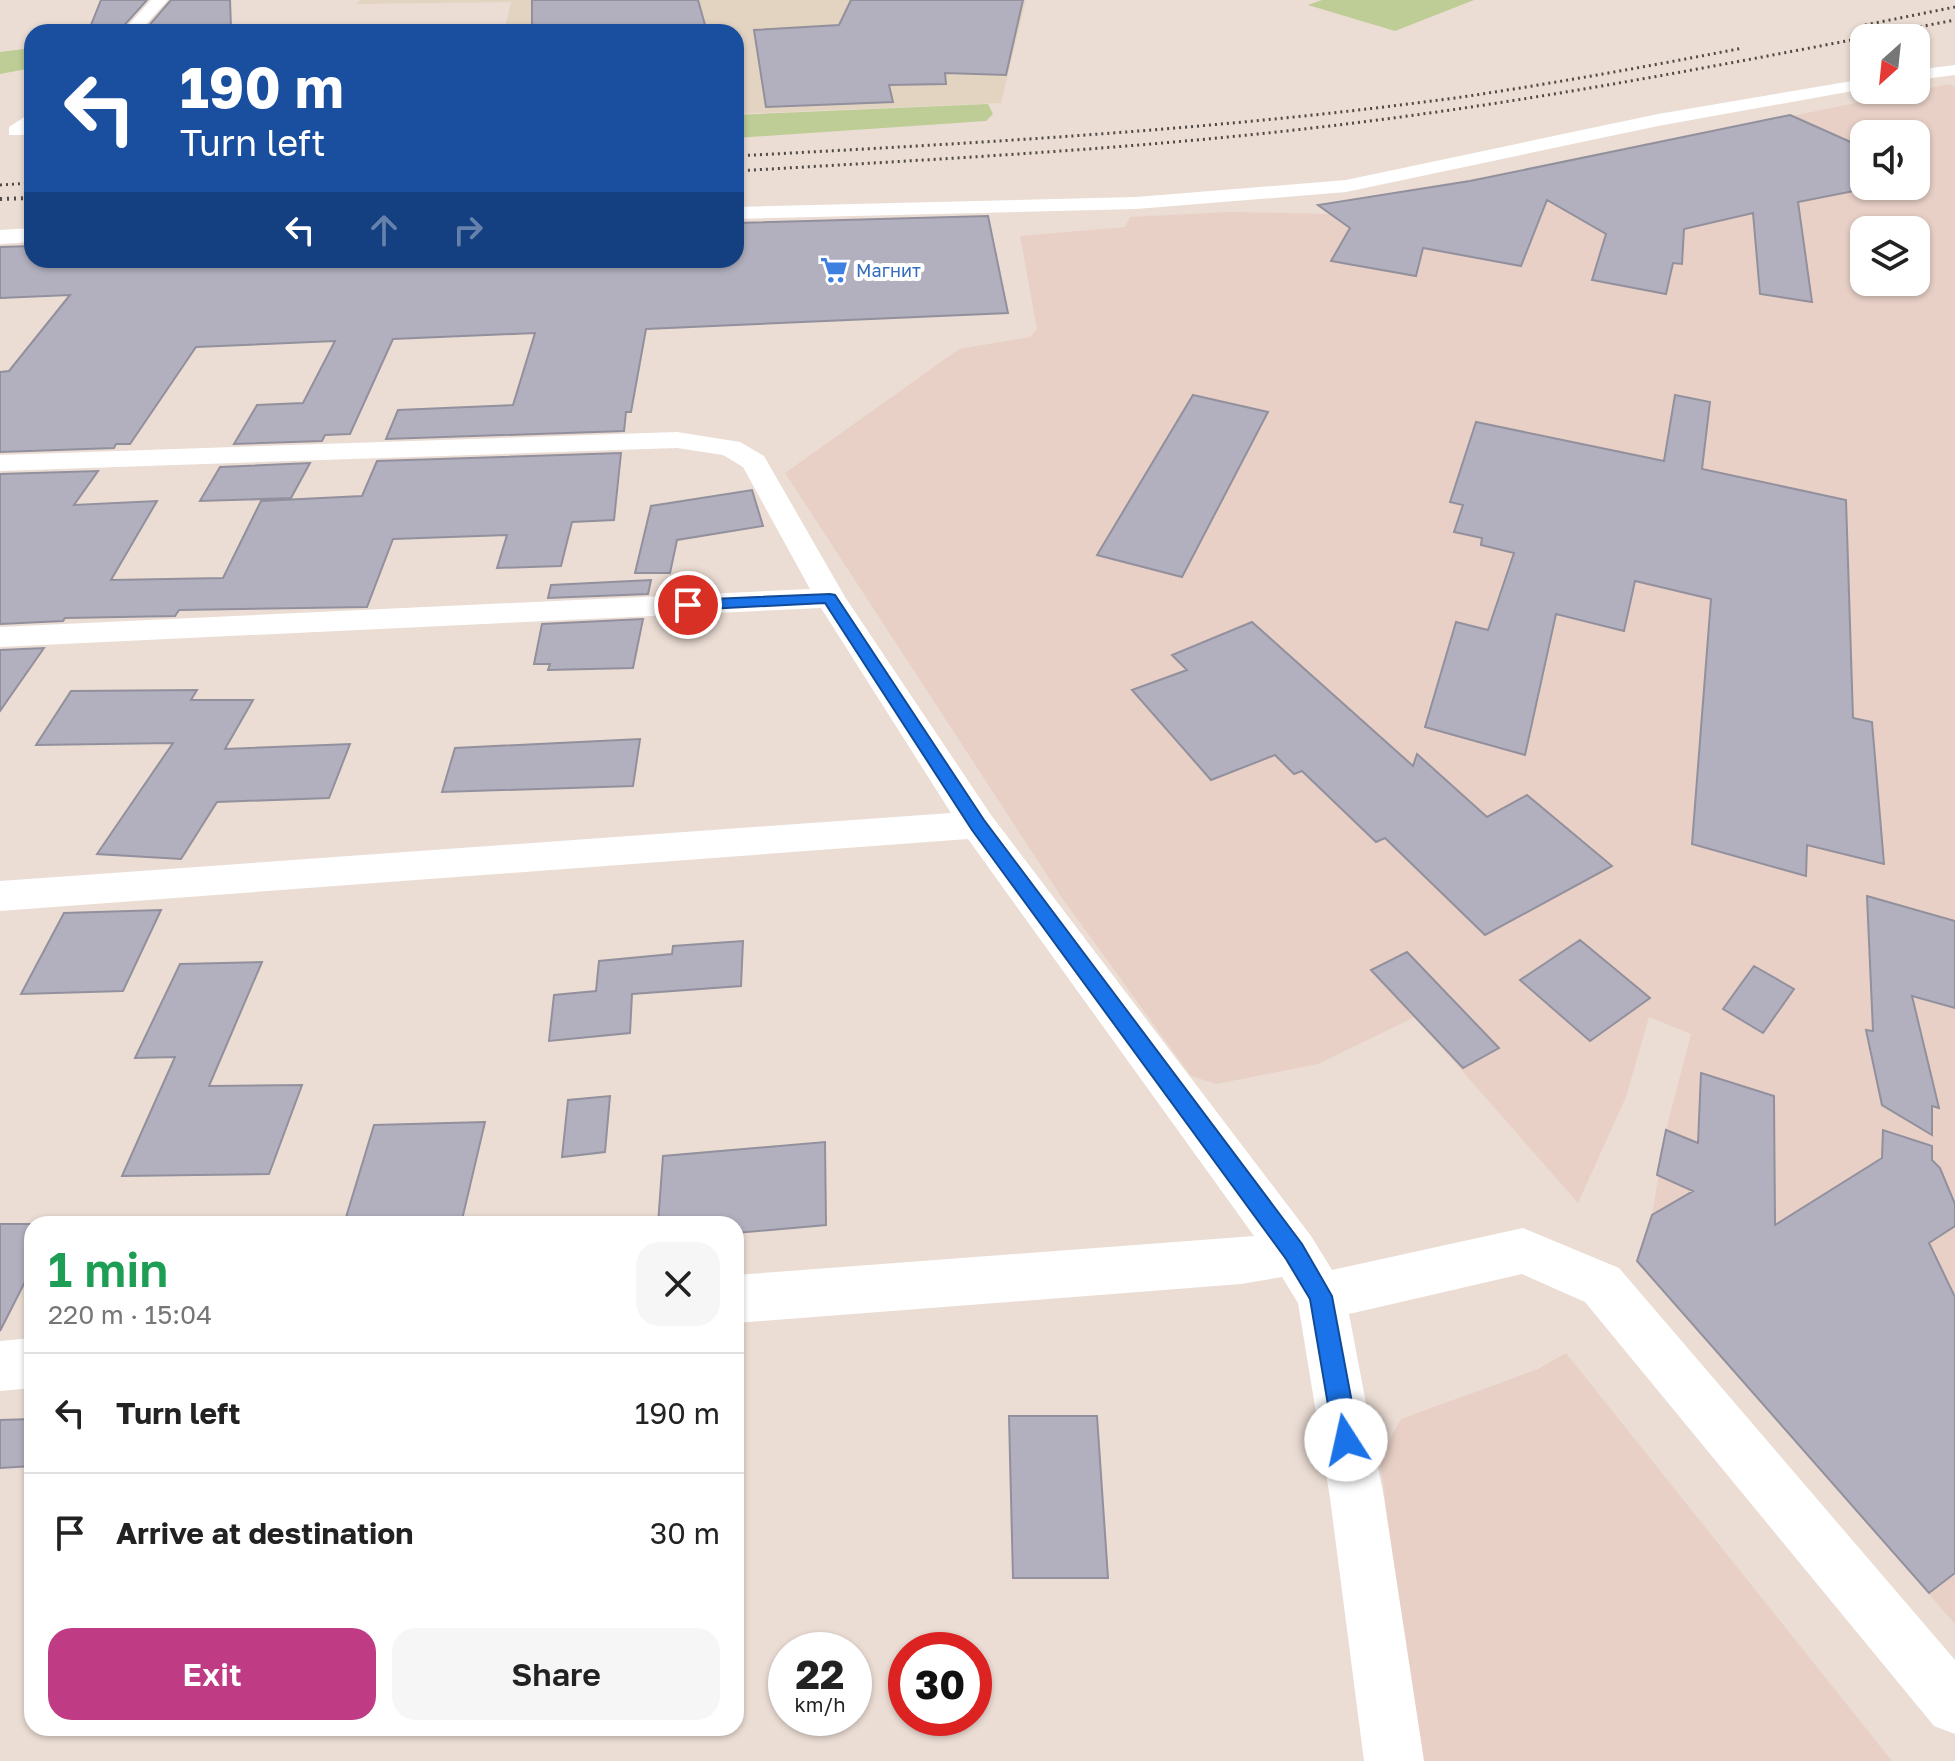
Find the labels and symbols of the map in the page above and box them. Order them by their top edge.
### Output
north arrow [1850,24,1930,104]
supermarket icon: Магнит [819,255,849,285]
place label: Магнит [856,259,921,281]
pin [654,571,722,639]
position arrow [1304,1398,1388,1482]
speed limit sign: 30 [888,1632,992,1736]

